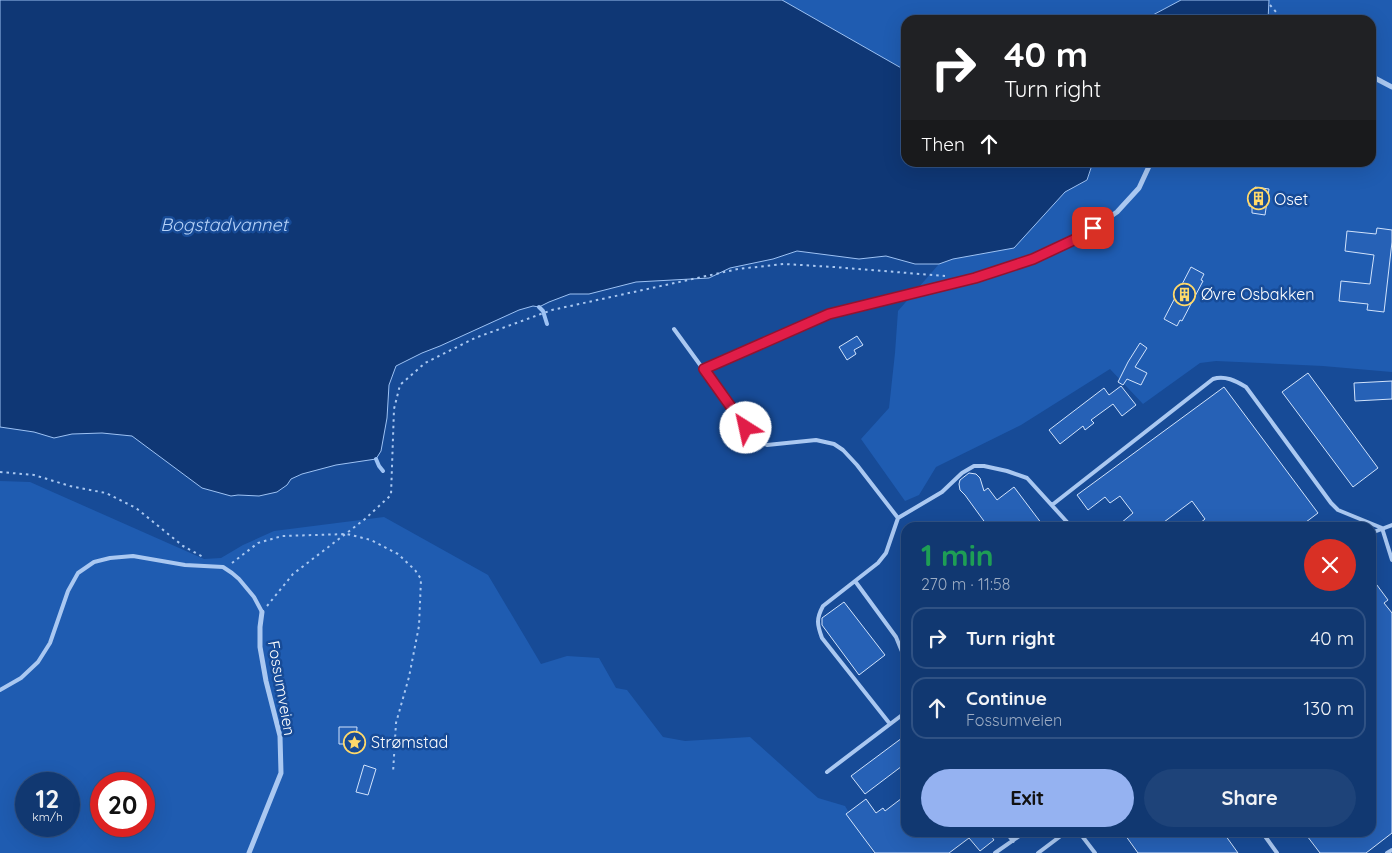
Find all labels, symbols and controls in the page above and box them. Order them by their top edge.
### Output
text: 40 m [1004,32,1088,76]
icon: right [921,35,986,100]
text: Turn right [1004,75,1101,103]
icon: ahead [975,130,1003,158]
text: Then [921,132,965,156]
building icon: Oset [1246,187,1270,211]
place label: Oset [1274,189,1308,209]
pin [1072,207,1114,249]
water label: Bogstadvannet [160,213,290,236]
icon: arrive [1079,214,1107,242]
building icon: Øvre Osbakken [1173,282,1197,306]
place label: Øvre Osbakken [1201,284,1314,304]
position arrow [719,401,771,453]
text: 1 min [921,536,994,574]
button: close [1304,539,1356,591]
text: 270 m · 11:58 [921,574,1010,594]
icon: right [923,624,951,652]
text: Turn right [966,626,1055,650]
text: 40 m [1310,626,1354,650]
street label: Fossumveien [264,639,300,737]
text: Continue [966,686,1047,710]
icon: ahead [923,694,951,722]
text: 130 m [1303,696,1354,720]
text: Fossumveien [966,710,1062,730]
place icon: Strømstad [343,730,367,754]
place label: Strømstad [371,732,448,752]
button: Exit [921,769,1134,827]
button: Share [1144,769,1356,827]
speed limit sign: 20 [90,772,155,837]
text: 12 [36,783,59,814]
text: km/h [32,809,63,824]

